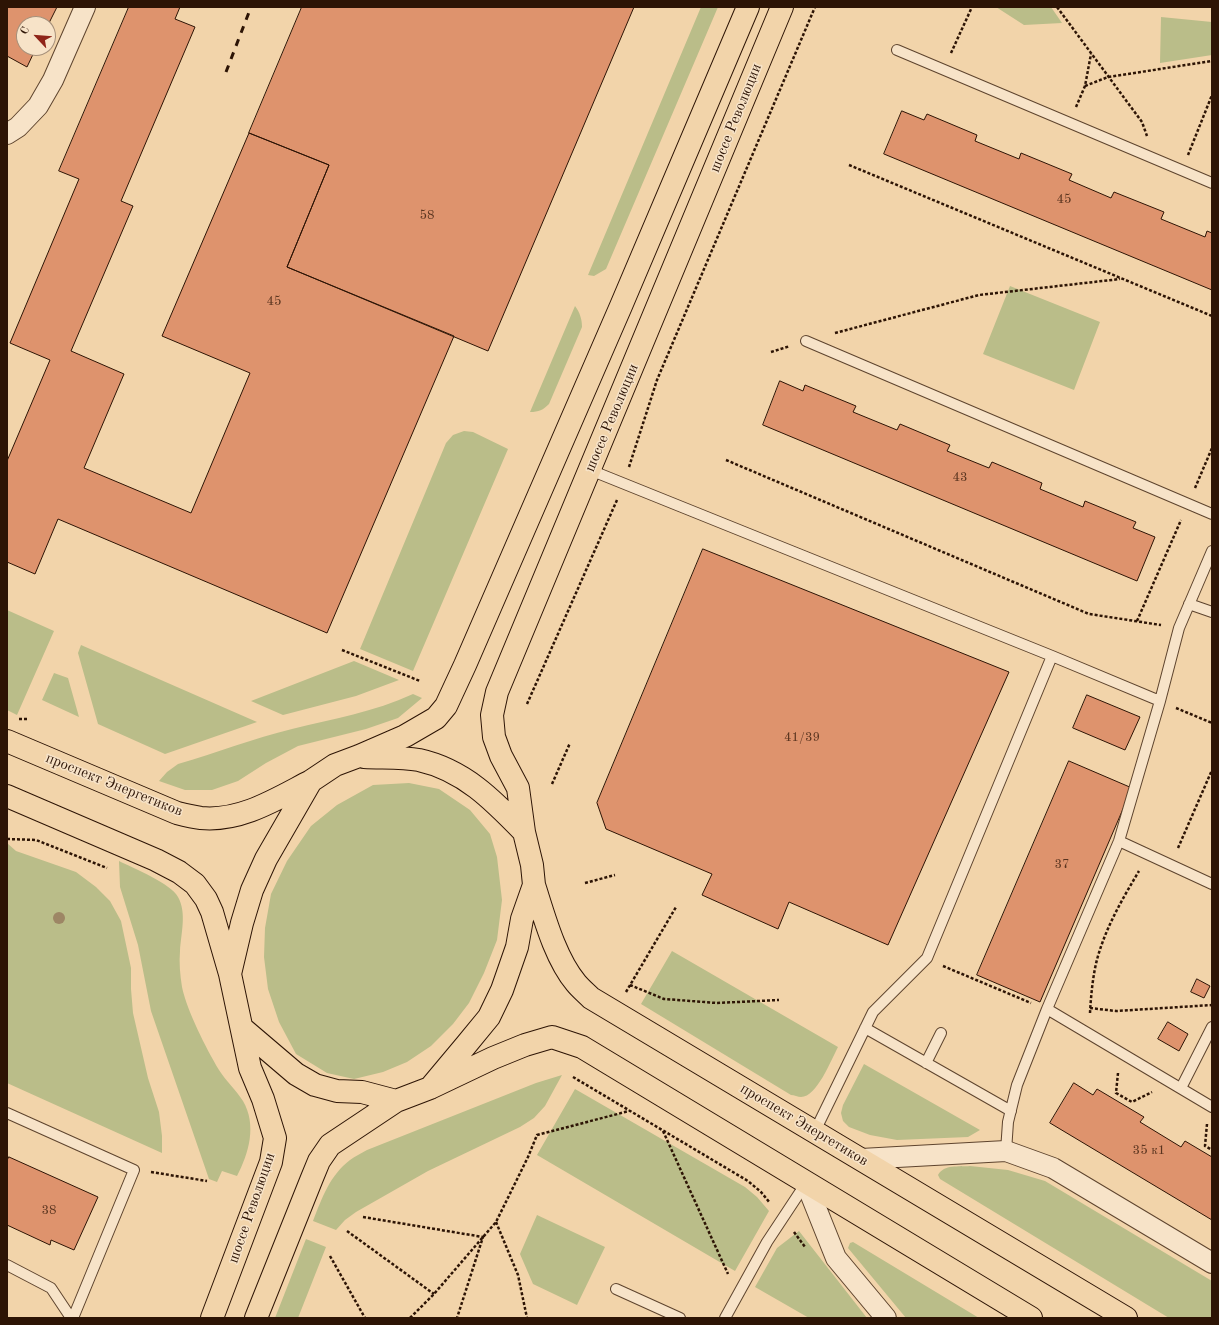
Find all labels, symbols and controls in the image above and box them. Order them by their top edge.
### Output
north arrow [16,16,56,56]
text: С [19,25,32,37]
street label: шоссе Революции [706,61,766,175]
house number: 45 [1056,192,1072,208]
house number: 58 [419,208,435,224]
house number: 45 [266,294,282,310]
street label: шоссе Революции [581,361,643,475]
house number: 43 [952,470,968,486]
house number: 41/39 [784,730,820,746]
street label: проспект Энергетиков [43,749,185,821]
house number: 37 [1054,857,1070,873]
street label: проспект Энергетиков [737,1080,871,1170]
house number: 35 к1 [1133,1143,1165,1159]
street label: шоссе Революции [225,1150,279,1266]
house number: 38 [41,1203,57,1219]

